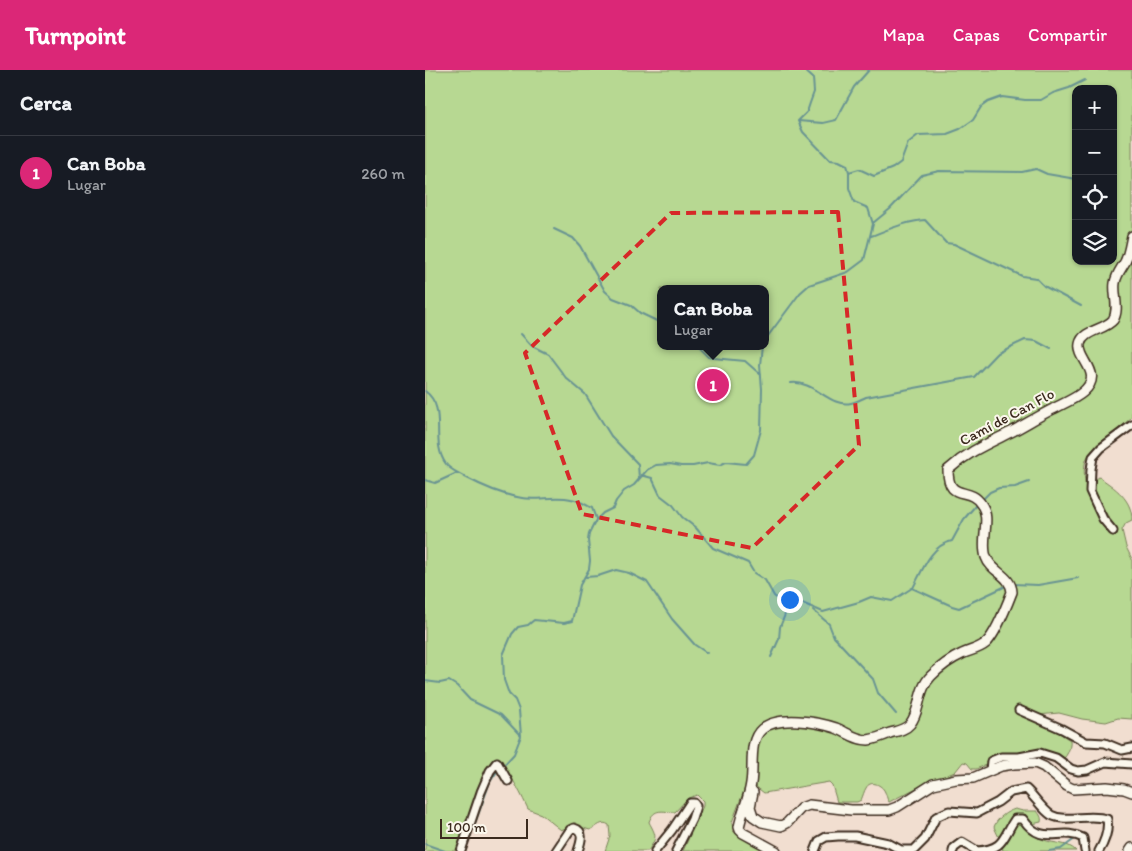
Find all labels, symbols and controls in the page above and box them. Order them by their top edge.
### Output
text: Turnpoint [25,21,126,50]
text: Mapa [883,24,925,46]
text: Capas [953,24,1000,46]
text: Compartir [1028,24,1107,46]
map controls [1072,85,1117,265]
button: + [1072,85,1117,130]
text: Cerca [20,90,72,115]
button: − [1072,130,1117,175]
text: Can Boba [67,152,146,175]
text: 1 [32,164,40,183]
text: 260 m [361,164,405,183]
text: Lugar [67,175,106,194]
button: locate [1072,175,1117,220]
button: layers [1072,220,1117,265]
popup [657,285,769,350]
text: Can Boba [674,297,752,320]
text: Lugar [674,320,713,339]
pin: 1 [697,366,729,404]
street label: Camí de Can Flo [956,384,1058,450]
your location [777,587,803,613]
scale bar [440,816,527,839]
text: 100 m [447,819,486,836]

